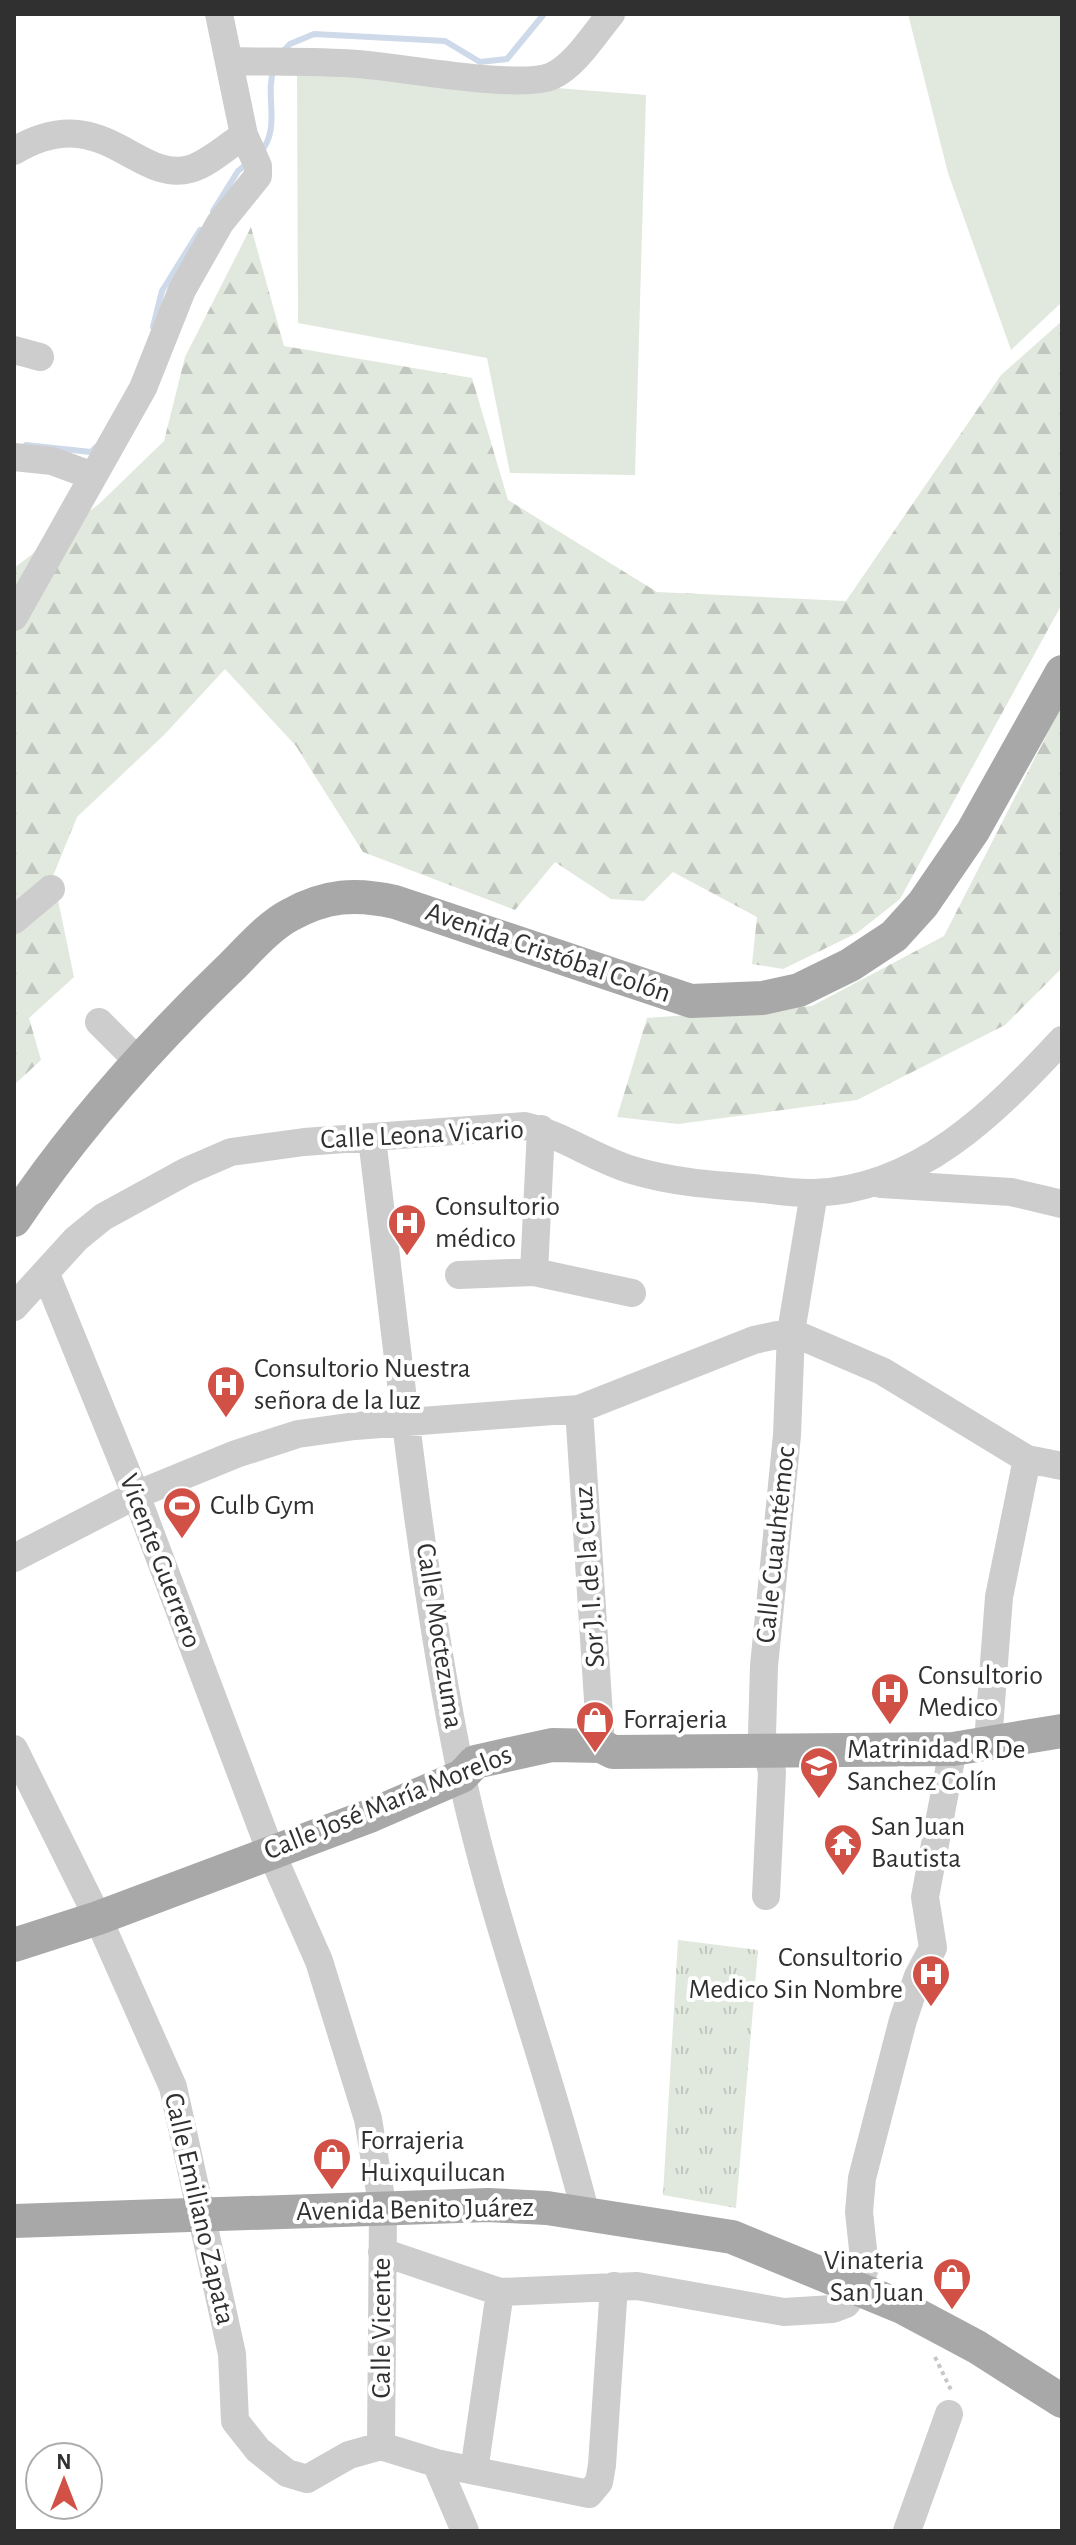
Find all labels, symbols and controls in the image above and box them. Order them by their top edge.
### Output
street label: Avenida Cristóbal Colón [422,898,674,1008]
street label: Calle Leona Vicario [320,1116,524,1154]
place label: Consultorio médico [435,1193,560,1253]
hospital icon: Consultorio médico [386,1202,428,1257]
place label: Consultorio Nuestra señora de la luz [254,1355,471,1415]
hospital icon: Consultorio Nuestra señora de la luz [205,1364,247,1419]
street label: Calle Cuauhtémoc [752,1445,800,1645]
street label: Vicente Guerrero [114,1470,206,1652]
sports icon: Culb Gym [161,1485,203,1540]
street label: Sor J. I. de la Cruz [570,1485,610,1669]
place label: Culb Gym [210,1492,315,1520]
street label: Calle Moctezuma [411,1541,467,1731]
place label: Consultorio Medico [918,1662,1043,1722]
hospital icon: Consultorio Medico [869,1671,911,1726]
shop icon: Forrajeria [574,1699,616,1754]
place label: Forrajeria [623,1706,728,1734]
place label: Matrinidad R De Sanchez Colín [847,1736,1025,1796]
street label: Calle José María Morelos [260,1740,516,1866]
school or university icon: Matrinidad R De Sanchez Colín [798,1745,840,1800]
place label: San Juan Bautista [871,1813,965,1873]
temple icon: San Juan Bautista [822,1822,864,1877]
place label: Consultorio Medico Sin Nombre [689,1944,903,2004]
hospital icon: Consultorio Medico Sin Nombre [910,1953,952,2008]
street label: Calle Emiliano Zapata [159,2090,239,2328]
place label: Forrajeria Huixquilucan [360,2127,506,2187]
shop icon: Forrajeria Huixquilucan [311,2136,353,2191]
street label: Avenida Benito Juárez [296,2194,534,2226]
place label: Vinateria San Juan [824,2247,924,2307]
shop icon: Vinateria San Juan [931,2256,973,2311]
street label: Calle Vicente [368,2257,396,2399]
north arrow [24,2441,104,2521]
text: N [56,2451,72,2473]

